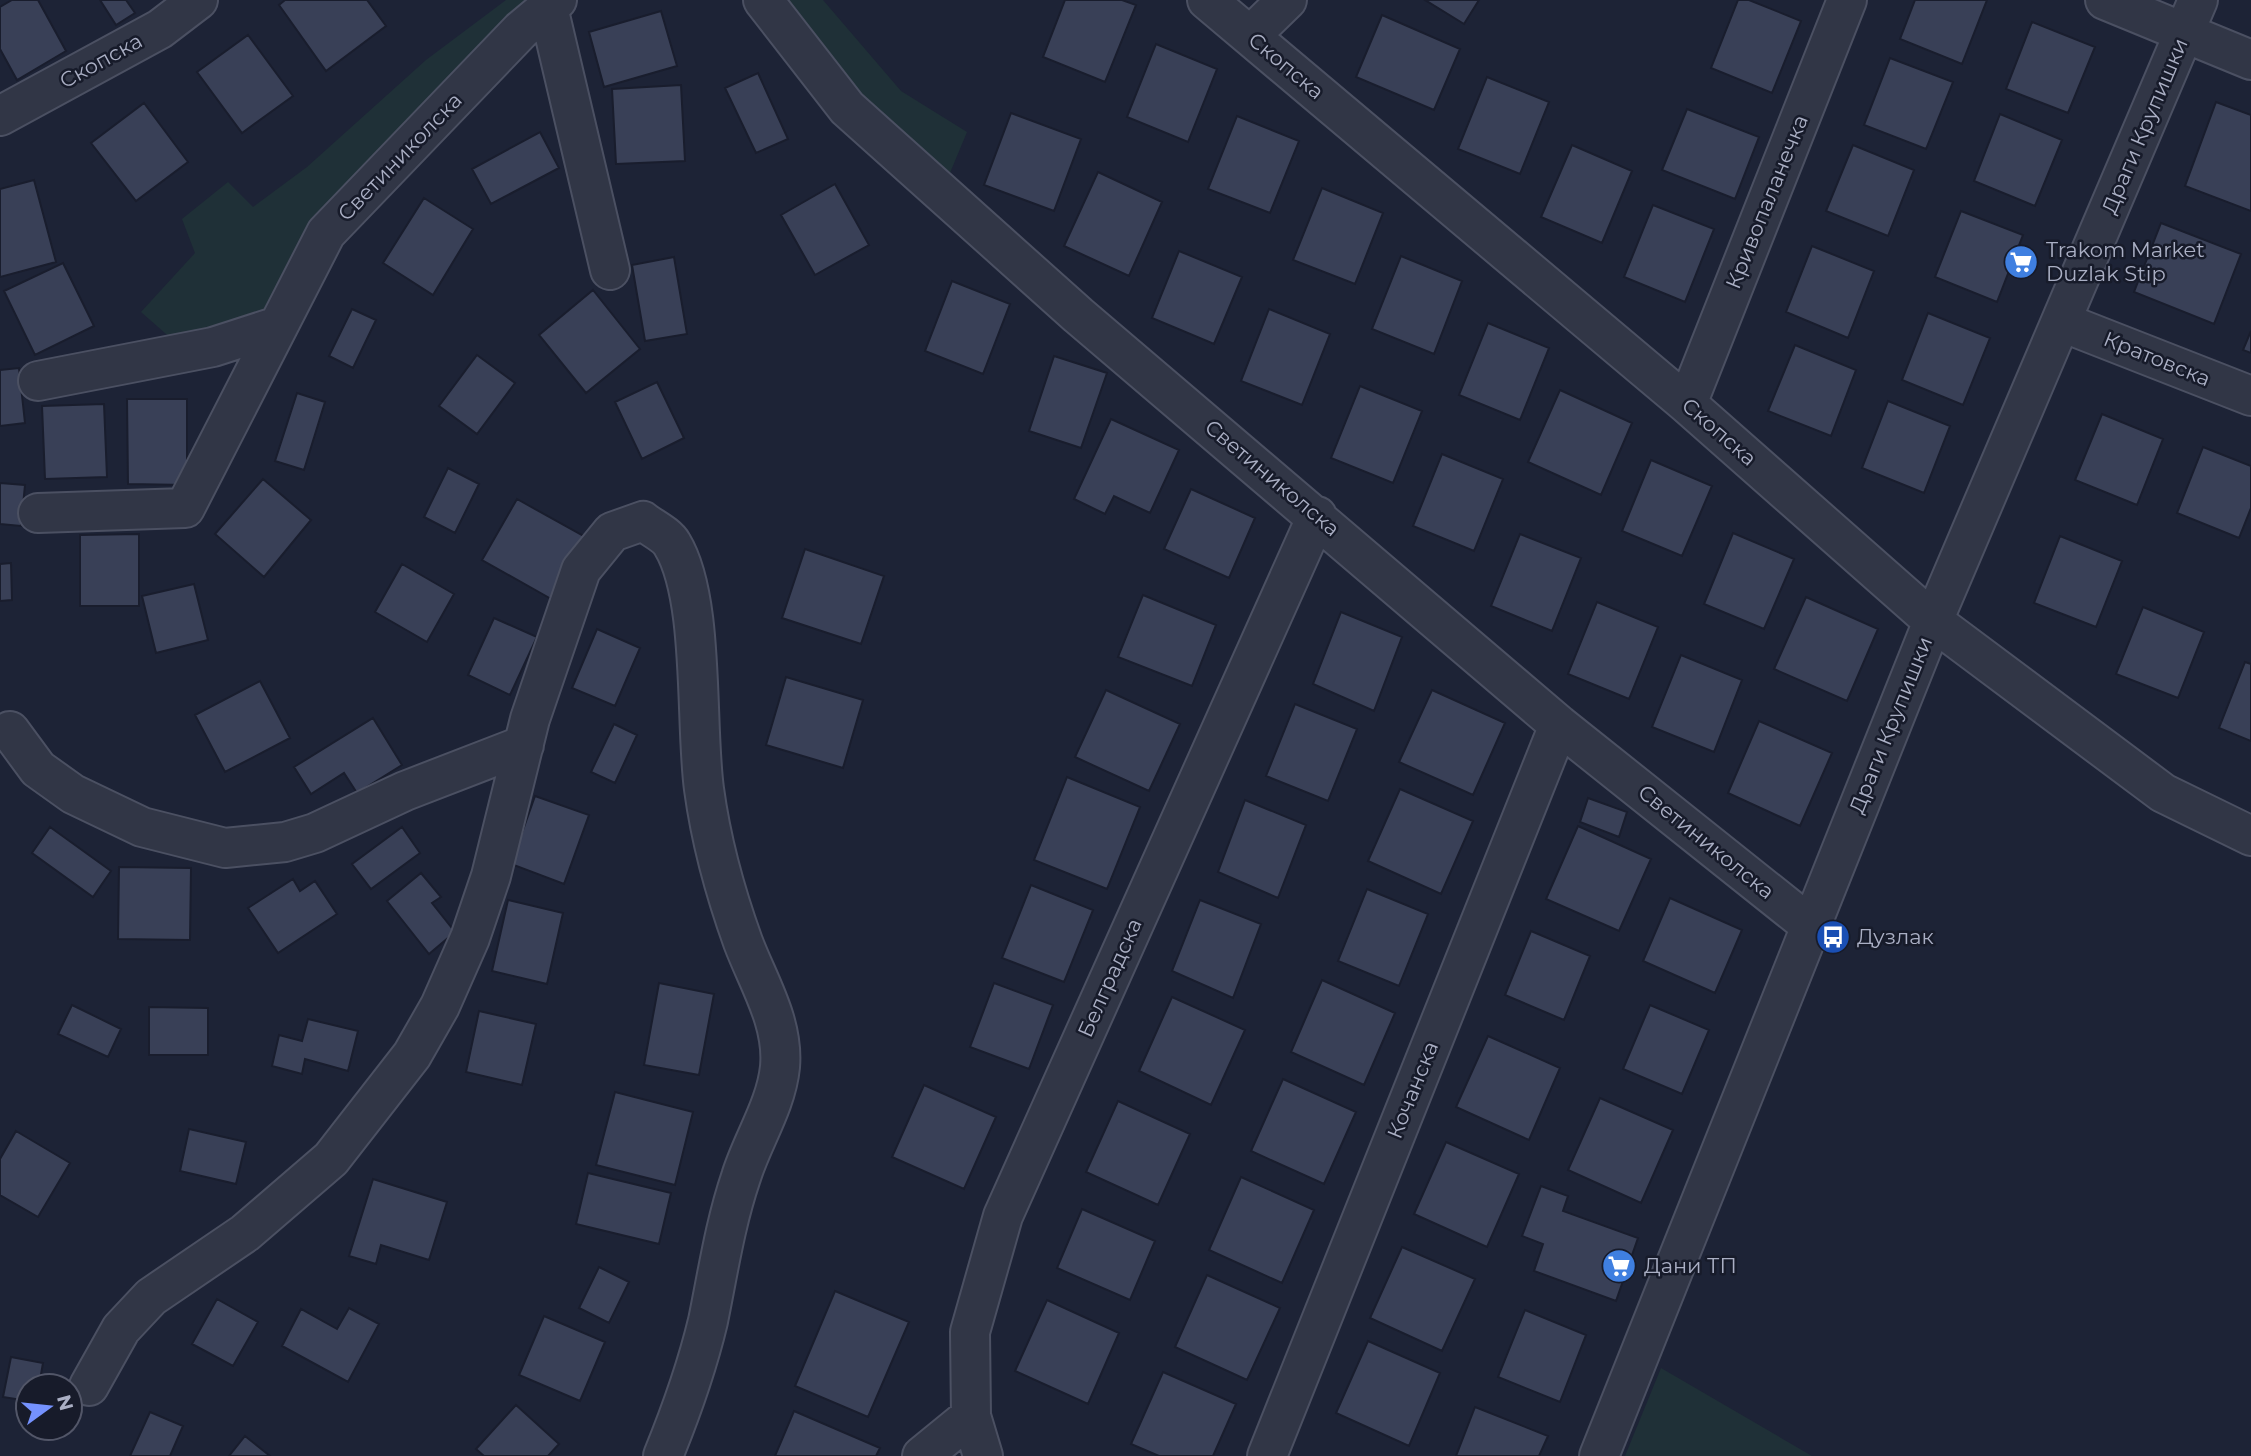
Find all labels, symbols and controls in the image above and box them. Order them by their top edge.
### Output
street label: Скопска [1244,27,1329,104]
street label: Скопска [55,28,146,93]
street label: Драги Крупишки [2096,34,2193,217]
street label: Светиниколска [332,88,467,226]
street label: Кривопаланечка [1720,111,1813,292]
place label: Trakom Market Duzlak Stip [2046,237,2205,286]
supermarket icon: Trakom Market Duzlak Stip [2002,243,2040,281]
street label: Кратовска [2100,326,2214,391]
street label: Скопска [1677,393,1762,471]
street label: Светиниколска [1200,414,1345,541]
street label: Драги Крупишки [1844,633,1937,817]
street label: Светиниколска [1633,779,1779,904]
street label: Белградска [1072,914,1147,1041]
bus stop icon: Дузлак [1814,918,1852,956]
place label: Дузлак [1857,924,1934,949]
street label: Кочанска [1382,1038,1443,1142]
supermarket icon: Дани ТП [1600,1247,1638,1285]
place label: Дани ТП [1644,1253,1737,1278]
north arrow [14,1372,84,1442]
text: N [52,1392,78,1413]

